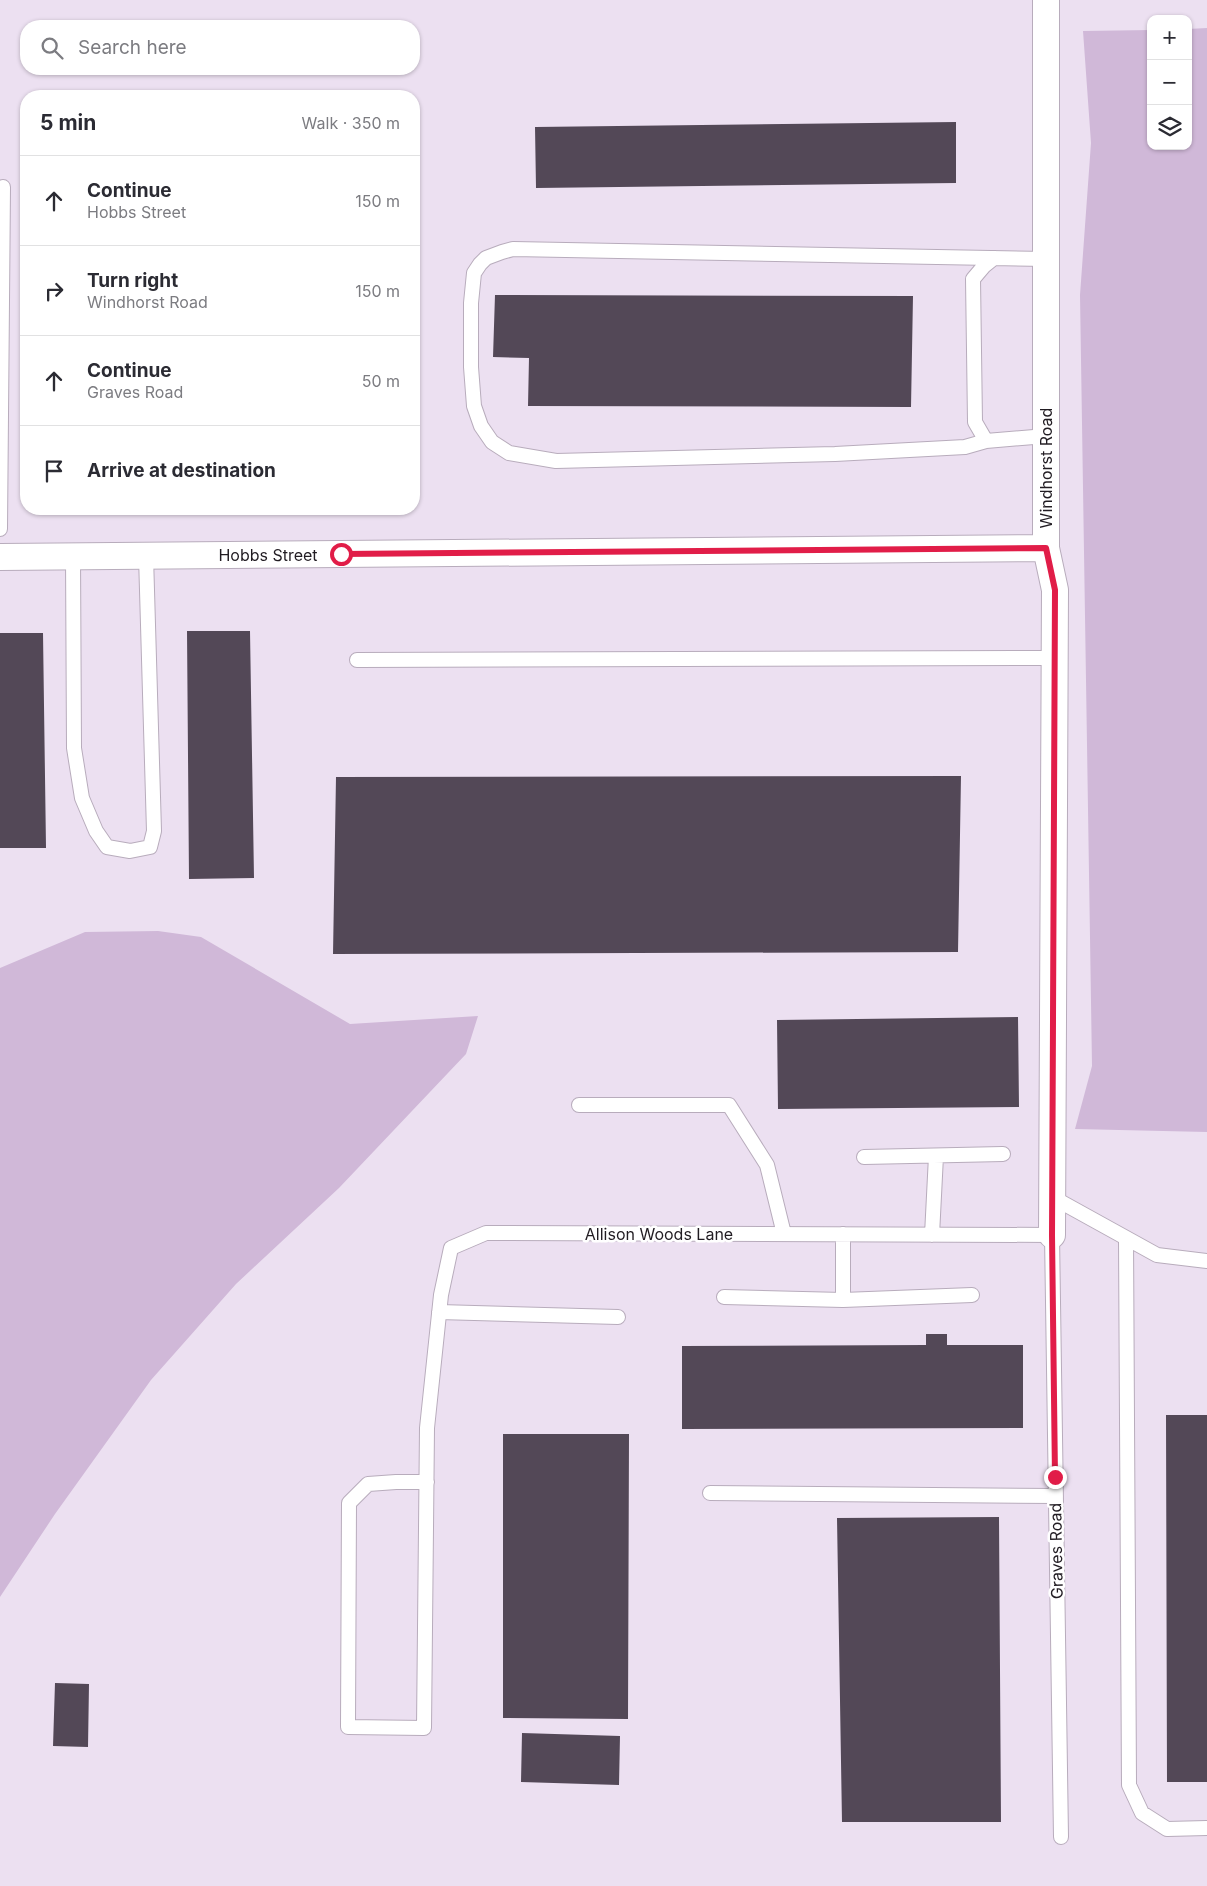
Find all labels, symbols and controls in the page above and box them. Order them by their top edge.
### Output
map controls [1147,15,1192,150]
button: + [1147,15,1192,60]
search box [20,20,420,75]
icon: search [38,34,66,62]
text: Search here [78,36,187,59]
button: − [1147,60,1192,105]
button: layers [1147,105,1192,150]
text: 5 min [40,110,96,135]
text: Walk · 350 m [302,113,400,133]
text: Continue [87,179,172,202]
icon: ahead [40,187,68,215]
text: 150 m [355,191,400,211]
text: Hobbs Street [87,202,186,222]
text: Turn right [87,269,178,292]
icon: right [40,277,68,305]
text: 150 m [355,281,400,301]
text: Windhorst Road [87,292,208,312]
text: Continue [87,359,172,382]
icon: ahead [40,367,68,395]
text: 50 m [362,371,400,391]
text: Graves Road [87,382,183,402]
street label: Windhorst Road [1036,408,1056,528]
icon: arrive [40,457,68,485]
text: Arrive at destination [87,459,276,482]
route start [330,543,353,566]
street label: Hobbs Street [218,545,318,565]
street label: Allison Woods Lane [585,1224,733,1244]
route end [1044,1466,1067,1489]
street label: Graves Road [1045,1503,1067,1599]

